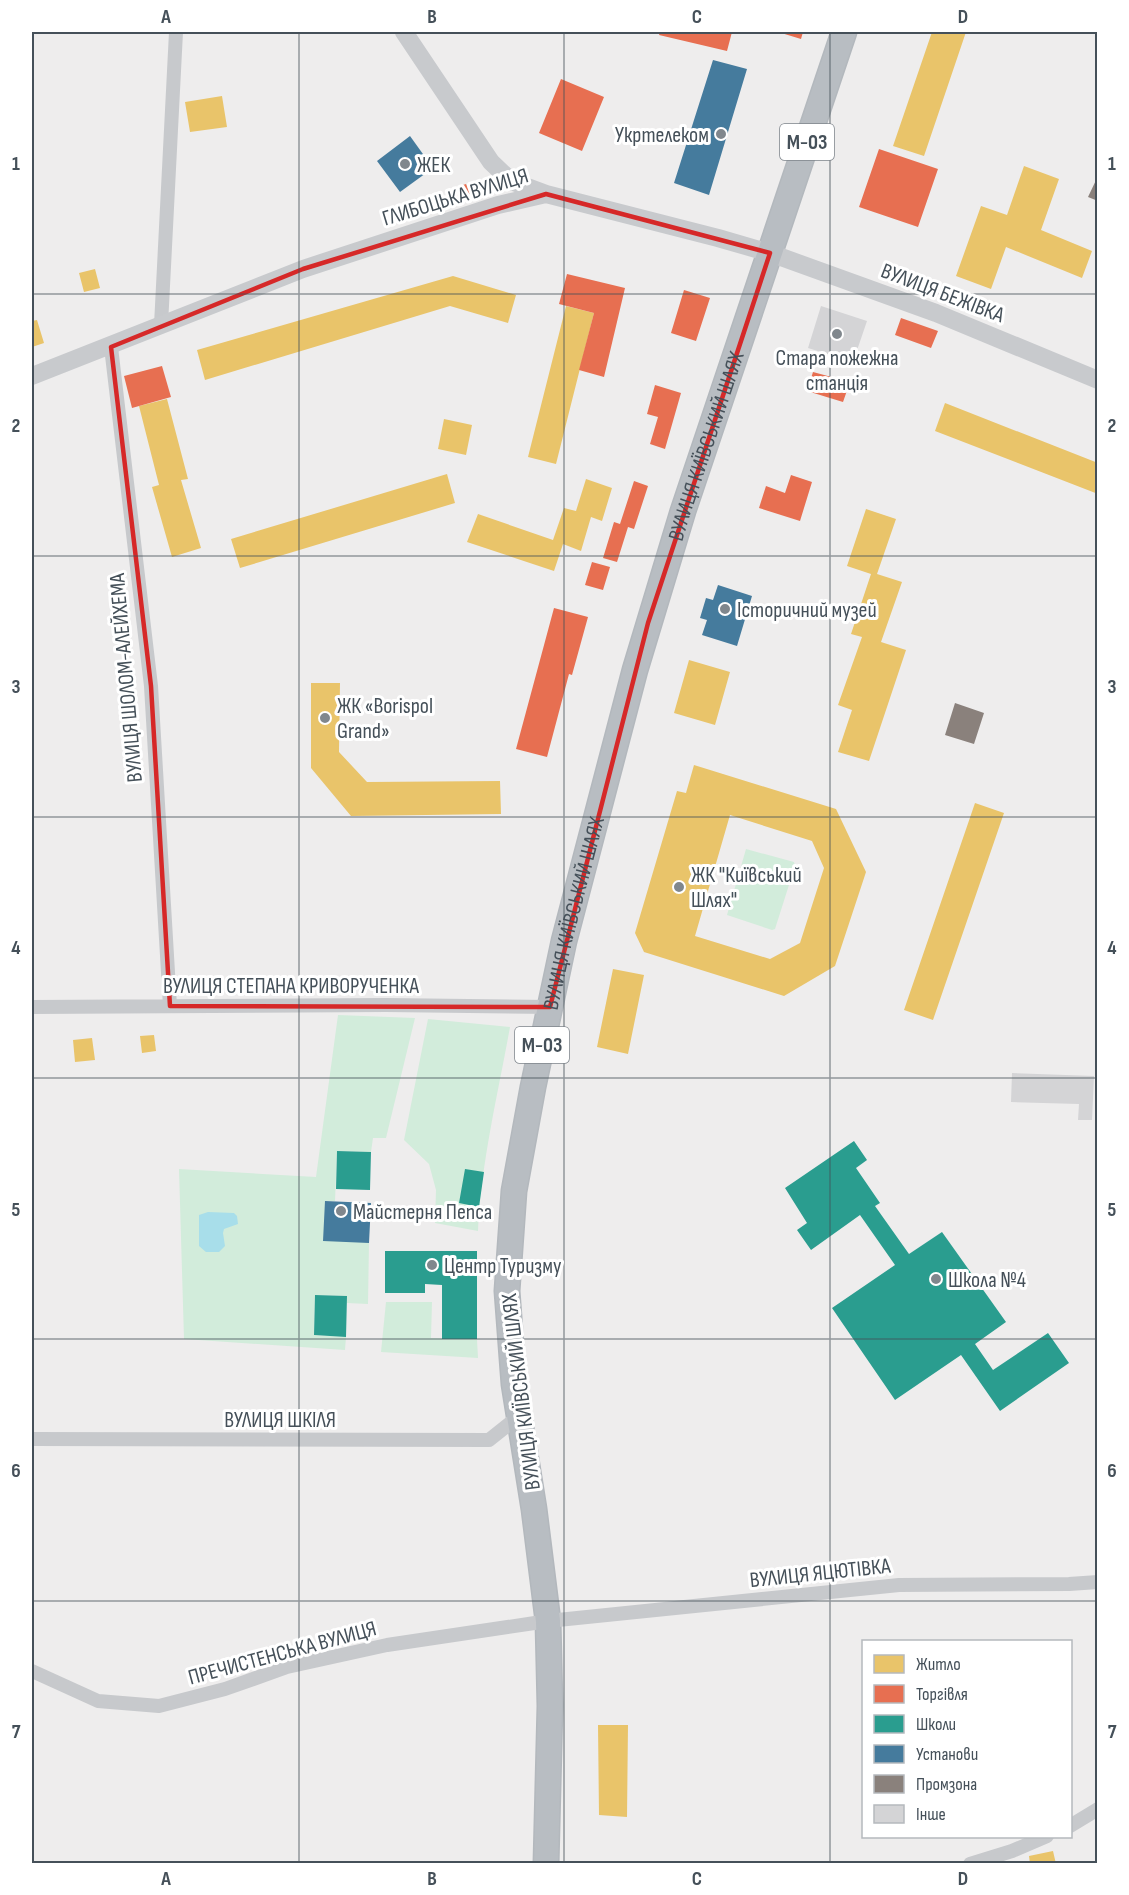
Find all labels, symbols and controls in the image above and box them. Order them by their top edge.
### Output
text: A [160,5,171,29]
text: B [427,5,437,29]
text: C [692,5,702,29]
text: D [958,5,968,29]
place label: Укртелеком [615,122,709,149]
road number: М-03 [780,124,834,160]
marker: Укртелеком [714,127,728,141]
text: 1 [12,152,20,176]
place label: ЖЕК [417,152,450,179]
text: 1 [1108,152,1116,176]
marker: ЖЕК [398,157,412,171]
street label: ГЛИБОЦЬКА ВУЛИЦЯ [379,162,532,232]
street label: ВУЛИЦЯ БЕЖІВКА [877,258,1008,329]
marker: Стара пожежна станція [830,327,844,341]
place label: Стара пожежна станція [776,345,898,397]
street label: ВУЛИЦЯ КИЇВСЬКИЙ ШЛЯХ [663,348,751,544]
text: 2 [12,414,20,438]
text: 2 [1108,414,1116,438]
street label: ВУЛИЦЯ ШОЛОМ-АЛЕЙХЕМА [104,572,149,783]
place label: Історичний музей [737,597,877,624]
marker: Історичний музей [718,602,732,616]
text: 3 [12,675,21,699]
text: 3 [1108,675,1117,699]
place label: ЖК «Borispol Grand» [337,693,433,745]
marker: ЖК «Borispol Grand» [318,711,332,725]
street label: ВУЛИЦЯ КИЇВСЬКИЙ ШЛЯХ [538,814,611,1013]
place label: ЖК "Київський Шлях" [691,862,802,914]
marker: ЖК "Київський Шлях" [672,880,686,894]
text: 4 [11,936,21,960]
text: 4 [1107,936,1117,960]
street label: ВУЛИЦЯ СТЕПАНА КРИВОРУЧЕНКА [163,973,420,1000]
road number: М-03 [515,1027,569,1063]
text: 5 [12,1198,21,1222]
text: 5 [1108,1198,1117,1222]
place label: Майстерня Пепса [353,1199,492,1226]
marker: Майстерня Пепса [334,1204,348,1218]
place label: Центр Туризму [444,1253,562,1280]
marker: Центр Туризму [425,1258,439,1272]
place label: Школа №4 [948,1267,1026,1294]
marker: Школа №4 [929,1272,943,1286]
street label: ВУЛИЦЯ КИЇВСЬКИЙ ШЛЯХ [496,1291,547,1492]
street label: ВУЛИЦЯ ШКІЛЯ [224,1407,336,1434]
text: 6 [11,1459,21,1483]
text: 6 [1107,1459,1117,1483]
street label: ВУЛИЦЯ ЯЦЮТІВКА [748,1553,892,1594]
street label: ПРЕЧИСТЕНСЬКА ВУЛИЦЯ [185,1615,379,1692]
legend [862,1640,1072,1838]
text: Житло [916,1654,961,1675]
text: Торгівля [916,1684,968,1705]
text: Школи [916,1714,956,1735]
text: 7 [12,1720,21,1744]
text: 7 [1108,1720,1117,1744]
text: Установи [916,1744,978,1765]
text: Промзона [916,1774,977,1795]
text: Інше [916,1804,946,1825]
text: A [160,1867,171,1891]
text: B [427,1867,437,1891]
text: C [692,1867,702,1891]
text: D [958,1867,968,1891]

